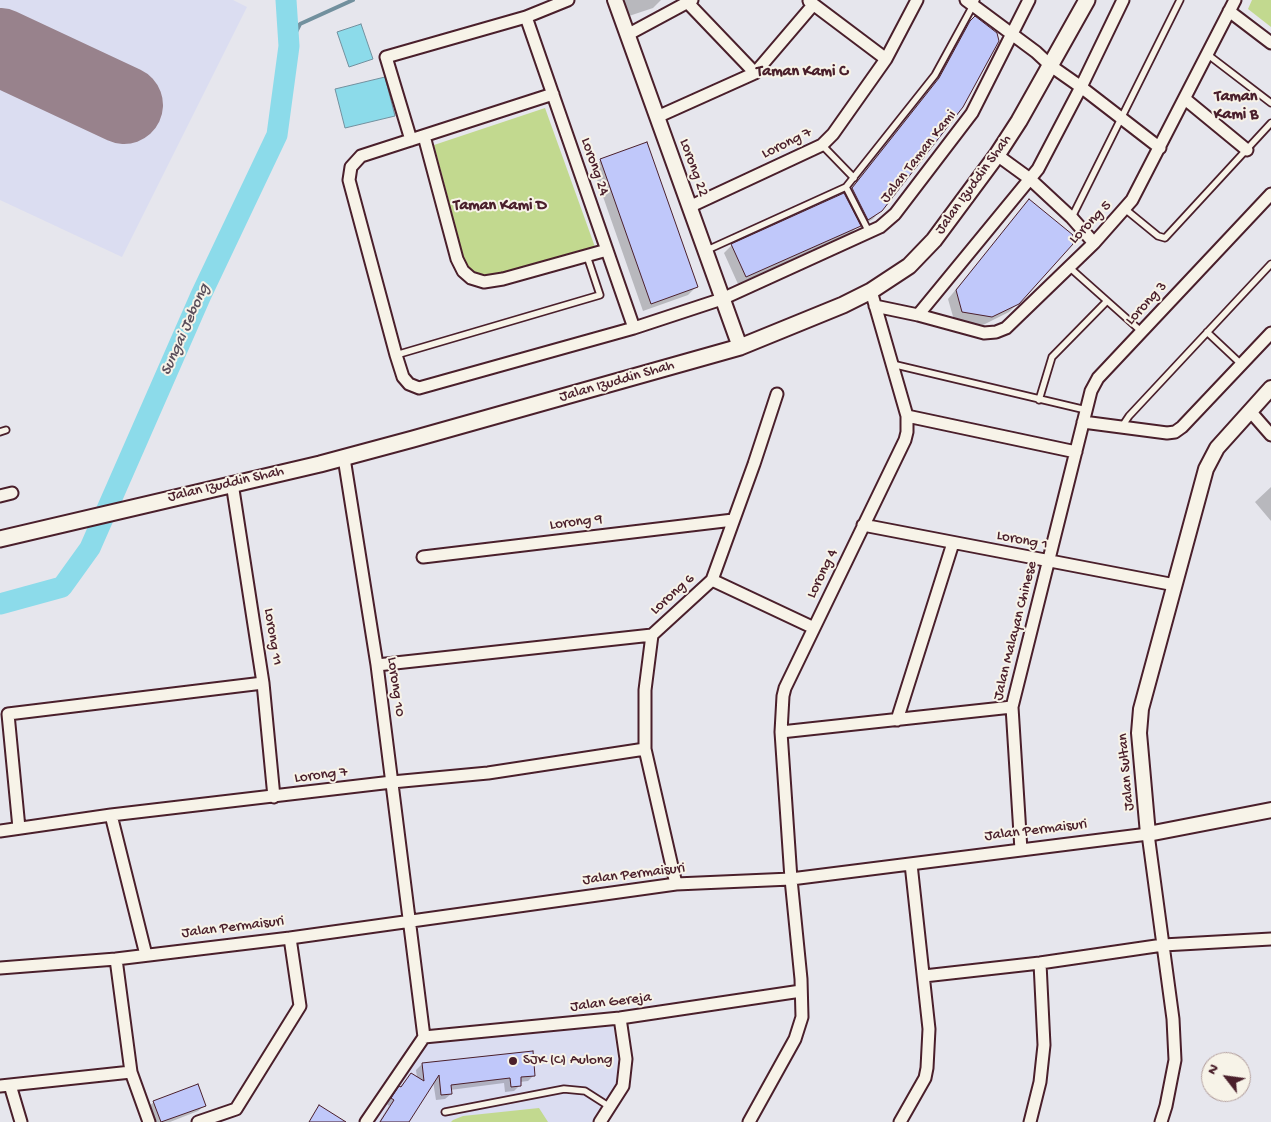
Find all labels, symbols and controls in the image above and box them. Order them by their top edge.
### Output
district label: Taman Kami C [756,63,848,83]
district label: Taman Kami B [1214,88,1258,126]
street label: Jalan Taman Kami [877,107,961,207]
street label: Lorong 7 [759,124,815,164]
street label: Jalan Izuddin Shah [932,132,1016,238]
street label: Lorong 24 [576,136,612,198]
street label: Lorong 22 [674,137,712,199]
district label: Taman Kami D [453,197,547,217]
street label: Lorong 5 [1066,198,1116,248]
street label: Lorong 3 [1122,278,1172,330]
water label: Sungai Jebong [157,281,215,379]
street label: Jalan Izuddin Shah [557,357,677,407]
street label: Jalan Izuddin Shah [166,463,286,507]
street label: Lorong 9 [549,511,603,535]
street label: Lorong 1 [995,527,1049,555]
street label: Lorong 4 [803,546,843,602]
street label: Jalan Malayan Chinese [990,559,1042,703]
street label: Lorong 6 [647,571,699,619]
street label: Lorong 11 [259,607,285,667]
street label: Lorong 10 [382,656,408,718]
street label: Jalan Sultan [1115,733,1139,811]
street label: Lorong 7 [293,764,349,788]
street label: Jalan Permaisuri [984,816,1088,846]
street label: Jalan Permaisuri [582,860,686,890]
street label: Jalan Permaisuri [181,913,285,943]
street label: Jalan Gereja [569,989,653,1017]
place label: SJK (C) Aulong [523,1052,613,1070]
north arrow [1201,1052,1251,1102]
marker: SJK (C) Aulong [507,1055,519,1067]
text: N [1204,1062,1223,1078]

